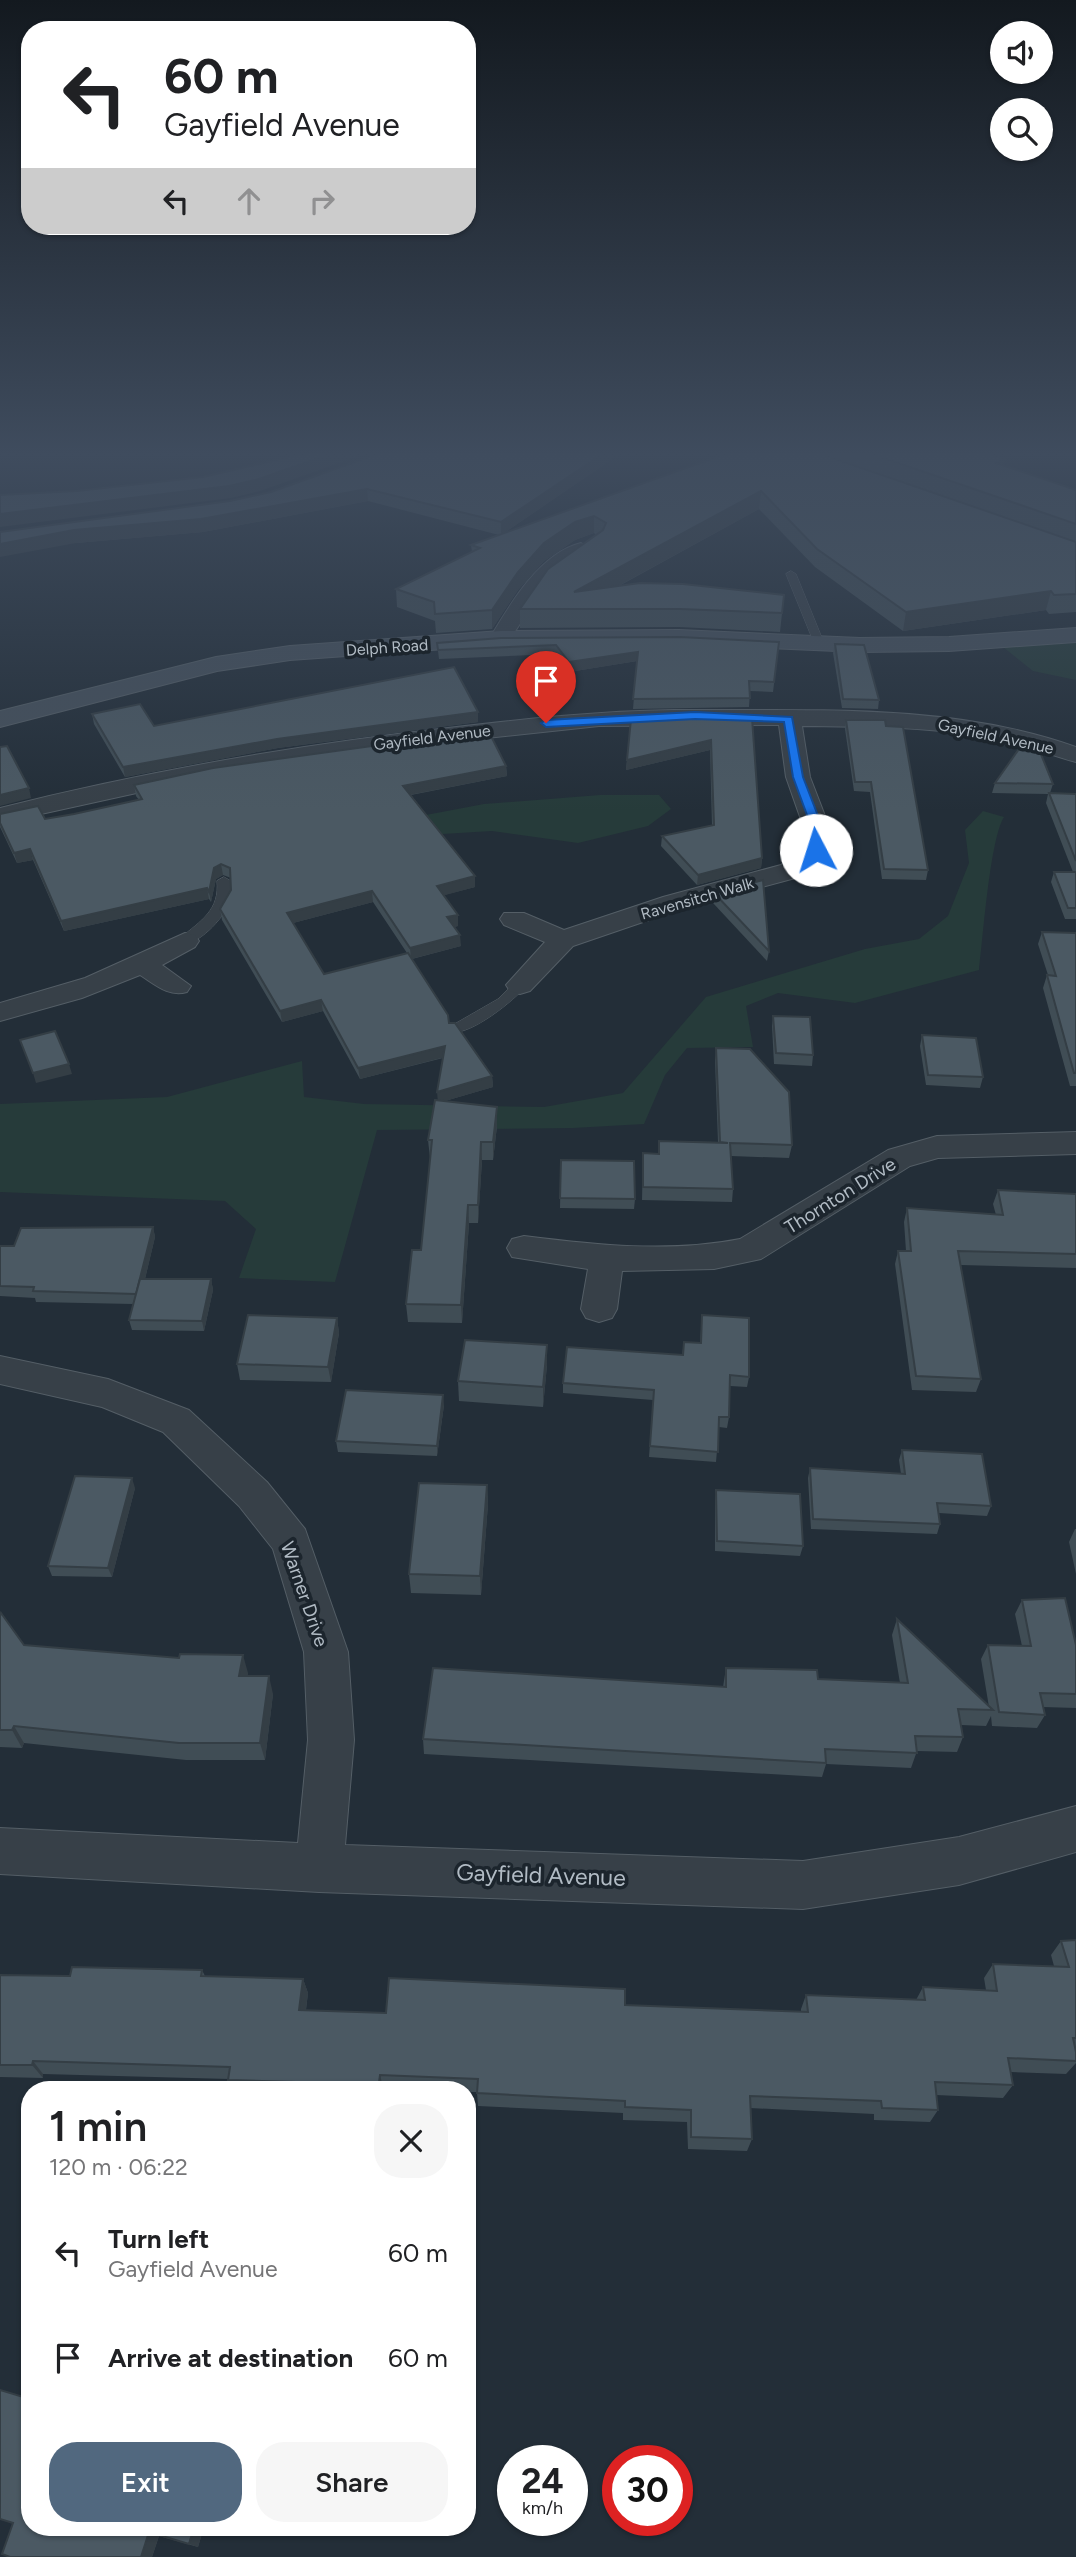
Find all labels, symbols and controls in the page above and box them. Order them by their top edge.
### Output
map controls [990,21,1053,161]
button: sound [990,21,1053,84]
text: 60 m [164,46,279,105]
icon: left [49,49,140,140]
button: search [990,98,1053,161]
text: Gayfield Avenue [164,106,400,144]
icon: left [157,182,195,220]
icon: ahead [230,182,268,220]
icon: right [303,182,341,220]
street label: Delph Road [345,635,429,660]
pin [516,651,576,723]
icon: arrive [527,662,565,700]
street label: Gayfield Avenue [936,715,1056,758]
street label: Gayfield Avenue [372,721,492,754]
position arrow [779,813,853,887]
street label: Ravensitch Walk [638,873,756,924]
street label: Thornton Drive [781,1152,900,1239]
street label: Warner Drive [276,1539,333,1650]
street label: Gayfield Avenue [456,1858,626,1892]
text: 1 min [49,2101,147,2152]
button: close [374,2104,448,2178]
text: 120 m · 06:22 [49,2153,188,2181]
text: Turn left [108,2223,209,2255]
icon: left [49,2234,87,2272]
text: 60 m [388,2237,448,2269]
text: Gayfield Avenue [108,2255,278,2283]
icon: arrive [49,2339,87,2377]
text: Arrive at destination [108,2342,353,2374]
text: 60 m [388,2342,448,2374]
button: Exit [49,2442,242,2522]
button: Share [256,2442,448,2522]
speed limit sign: 30 [602,2445,693,2536]
text: 24 [521,2460,564,2502]
text: km/h [522,2497,563,2519]

